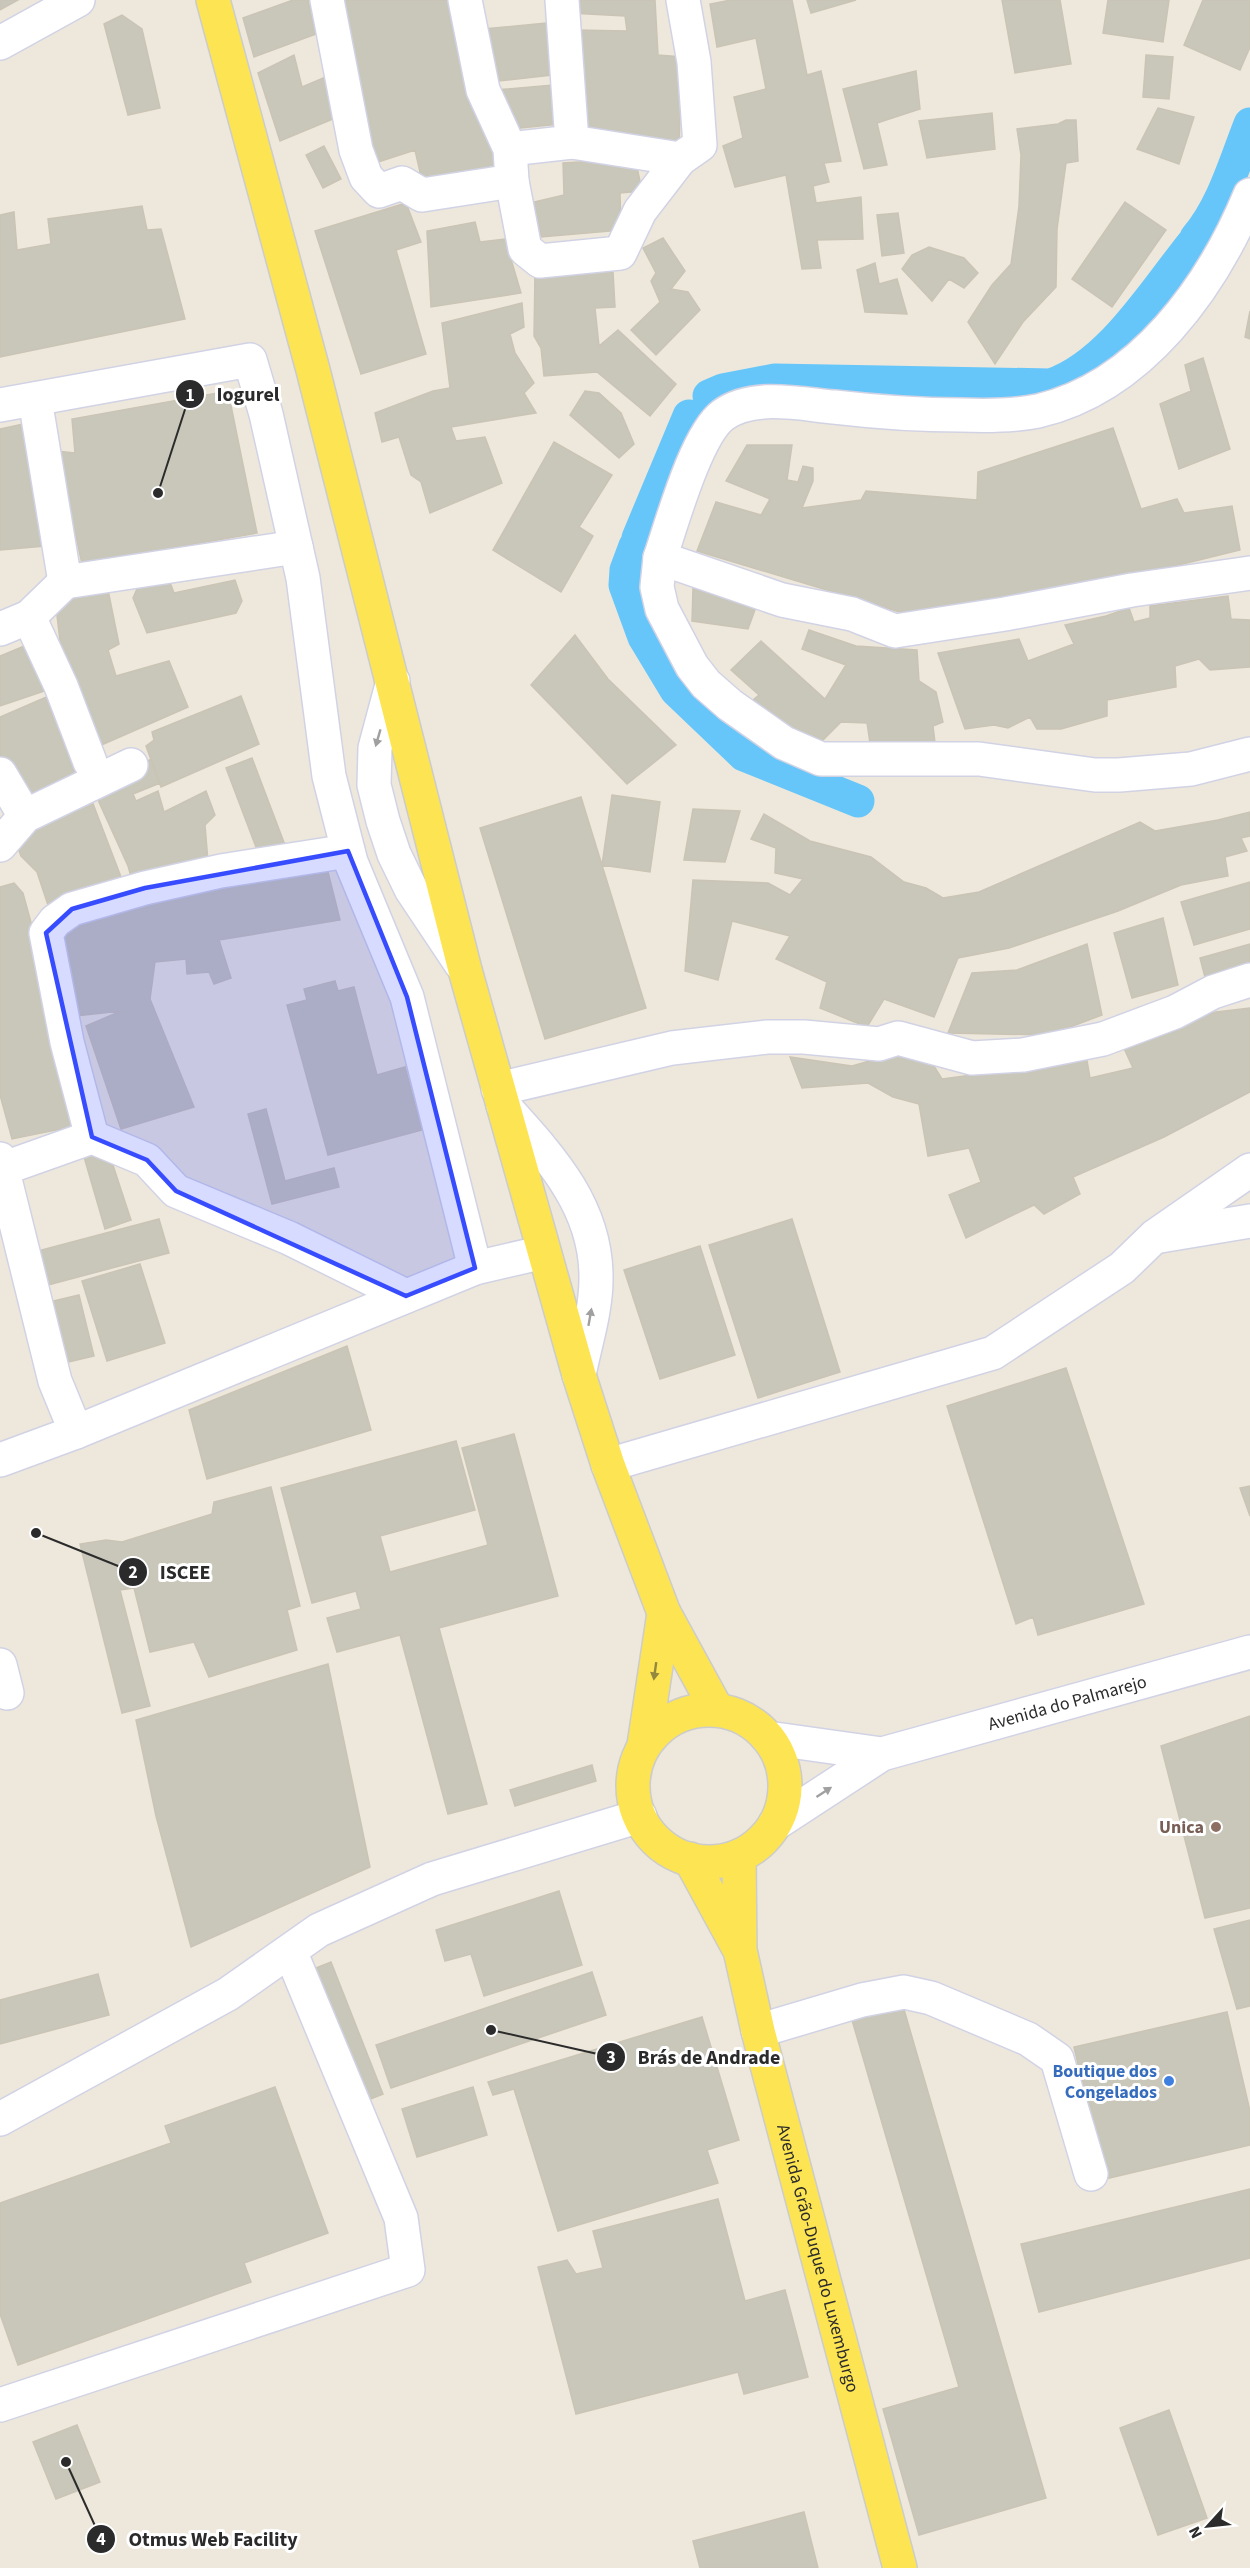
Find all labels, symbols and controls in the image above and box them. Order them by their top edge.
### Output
callout: Iogurel [175,375,292,413]
text: Iogurel [217,381,280,409]
text: 1 [185,383,195,408]
one-way arrow [372,729,382,747]
one-way arrow [586,1308,595,1327]
callout: ISCEE [118,1553,223,1591]
text: ISCEE [160,1559,210,1587]
text: 2 [128,1560,138,1585]
one-way arrow [651,1662,660,1681]
street label: Avenida do Palmarejo [985,1669,1149,1737]
one-way arrow [816,1787,832,1798]
place label: Unica [1159,1815,1204,1840]
marker: Unica [1209,1820,1223,1834]
callout: Brás de Andrade [596,2038,793,2076]
text: Brás de Andrade [638,2044,780,2072]
text: 3 [606,2045,616,2070]
place label: Boutique dos Congelados [1052,2059,1157,2105]
marker: Boutique dos Congelados [1162,2074,1176,2088]
street label: Avenida Grão-Duque do Luxemburgo [770,2122,865,2395]
north arrow [1178,2496,1238,2556]
callout: Otmus Web Facility [86,2520,309,2558]
text: N [1183,2523,1208,2542]
text: Otmus Web Facility [128,2526,298,2554]
text: 4 [96,2527,106,2552]

